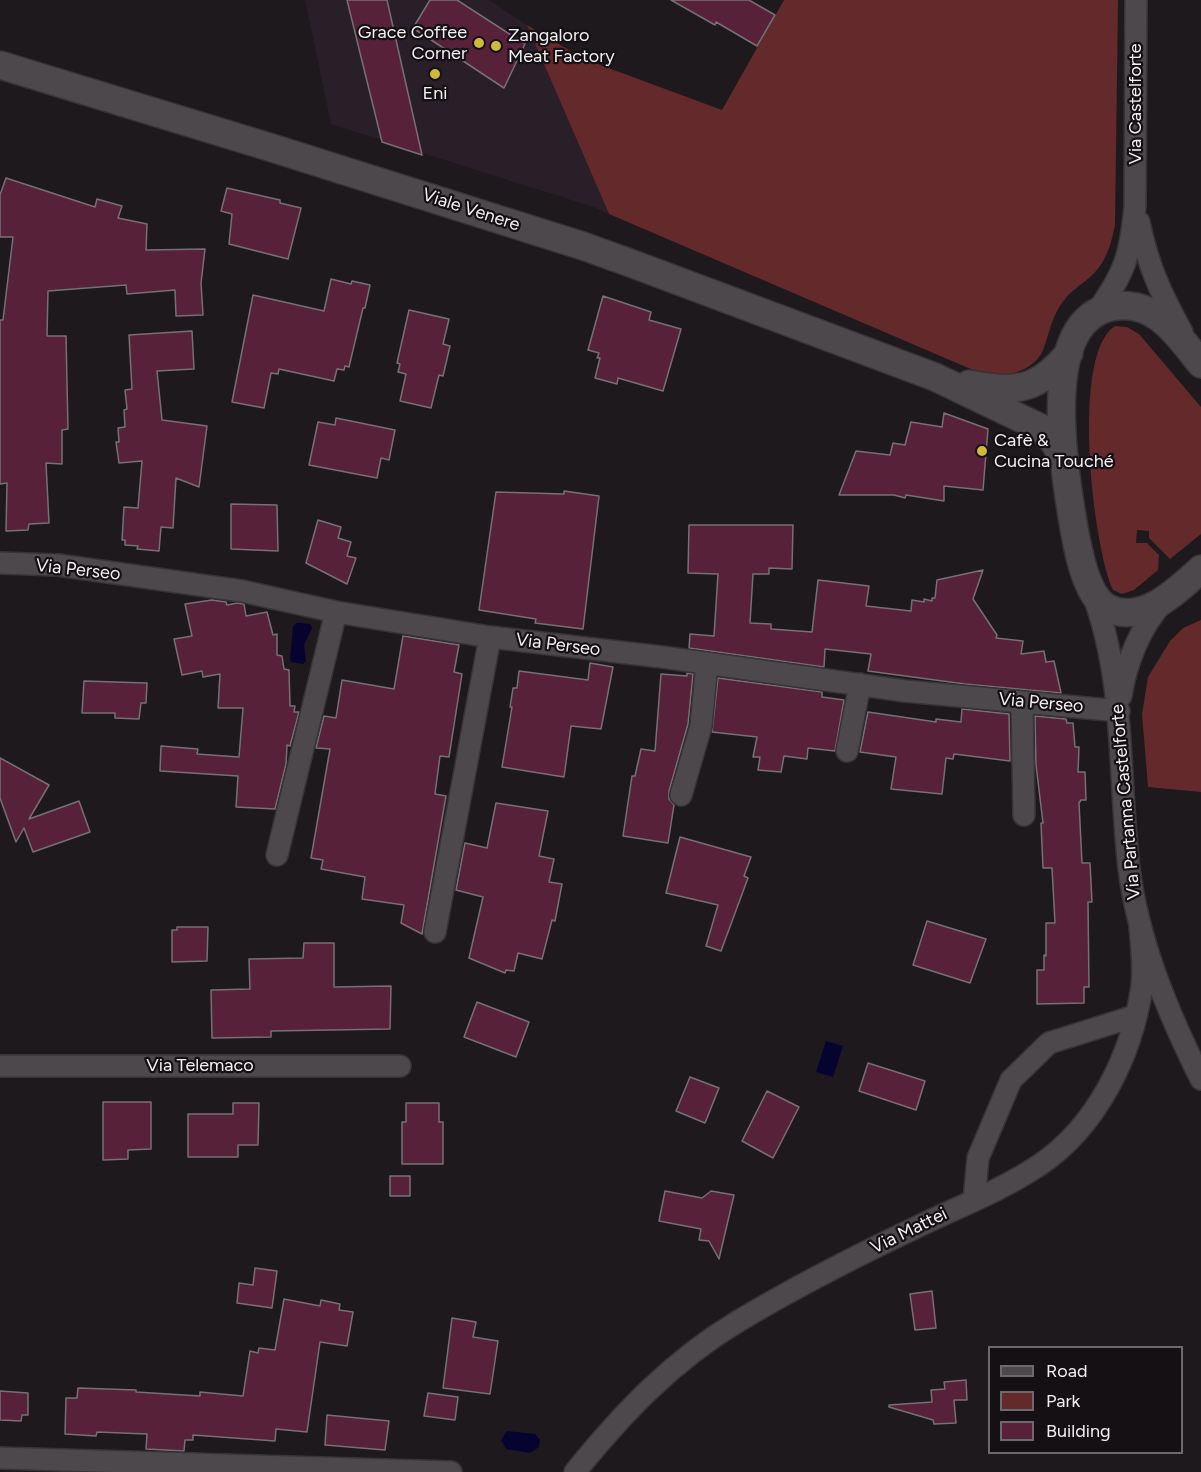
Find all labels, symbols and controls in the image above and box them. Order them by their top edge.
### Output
place label: Grace Coffee Corner [358,22,467,64]
place label: Zangaloro Meat Factory [508,25,615,68]
marker: Grace Coffee Corner [472,36,486,50]
marker: Zangaloro Meat Factory [489,39,503,53]
street label: Via Castelforte [1125,43,1147,165]
marker: Eni [428,67,442,81]
place label: Eni [423,83,447,105]
street label: Viale Venere [419,184,523,236]
place label: Cafè & Cucina Touché [994,430,1114,472]
marker: Cafè & Cucina Touché [975,444,989,458]
street label: Via Perseo [35,555,121,585]
street label: Via Perseo [514,629,602,661]
street label: Via Perseo [998,689,1084,717]
street label: Via Partanna Castelforte [1107,703,1145,901]
street label: Via Telemaco [146,1055,254,1077]
street label: Via Mattei [867,1203,951,1259]
legend [988,1346,1183,1454]
text: Road [1046,1360,1087,1382]
text: Park [1046,1390,1080,1412]
text: Building [1046,1420,1111,1442]

